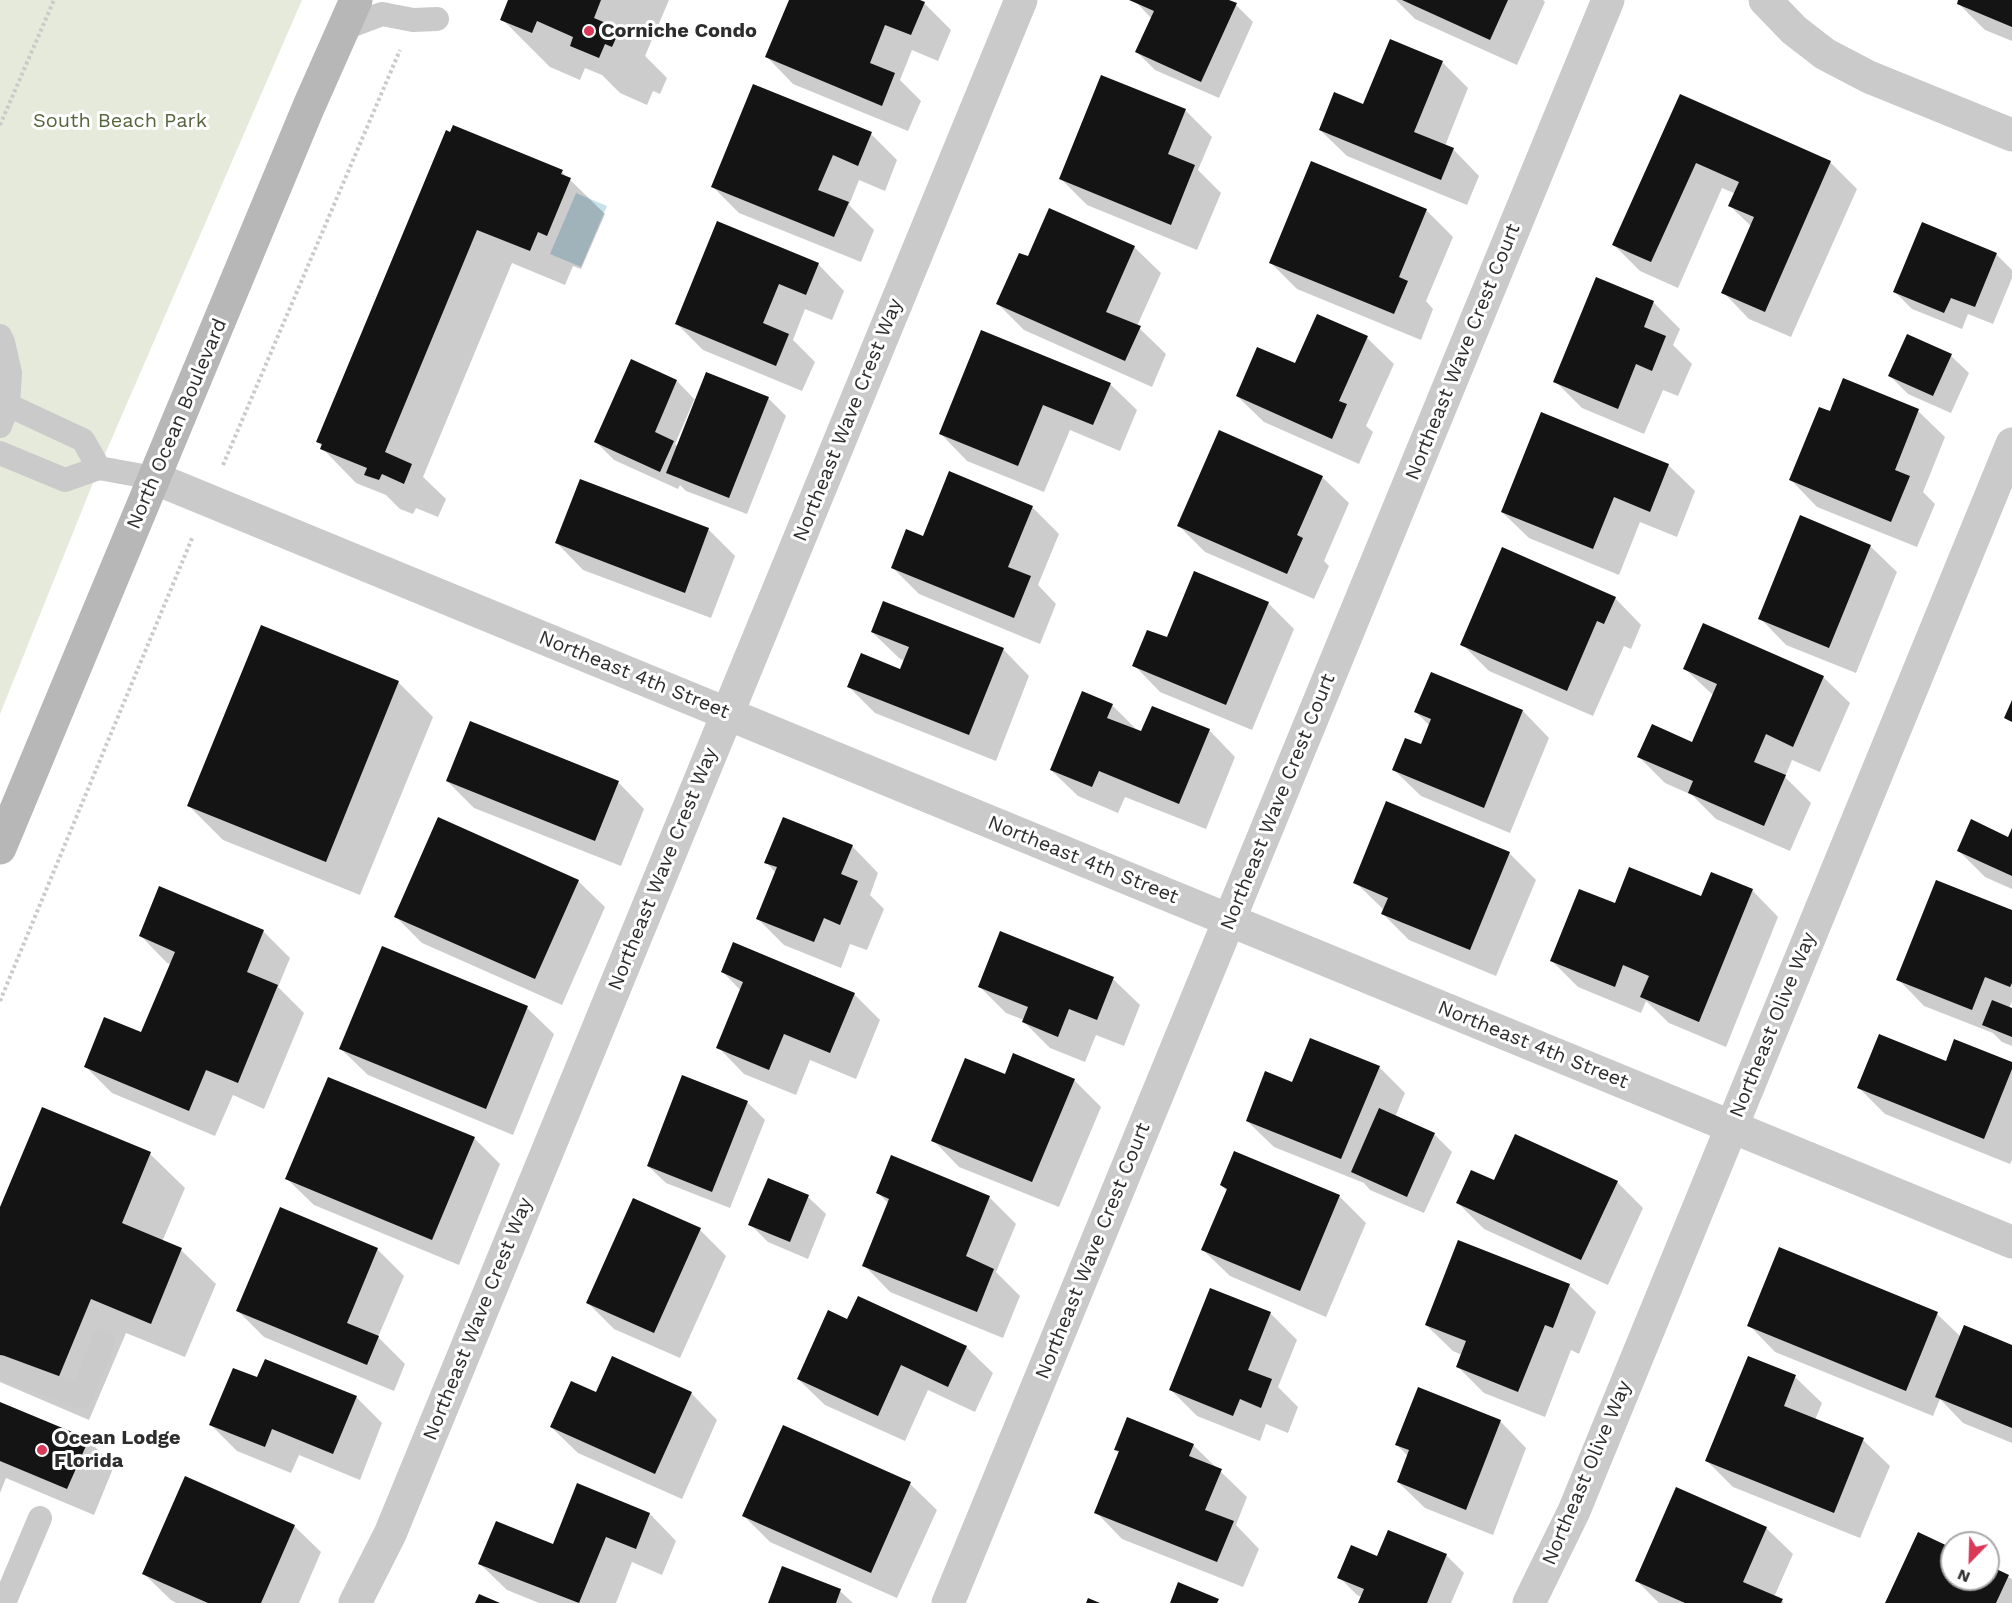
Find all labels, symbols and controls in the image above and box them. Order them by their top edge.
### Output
place label: Corniche Condo [601,19,757,43]
marker: Corniche Condo [582,24,596,38]
park label: South Beach Park [33,109,207,133]
street label: Northeast Wave Crest Court [1400,220,1526,484]
street label: Northeast Wave Crest Way [788,295,908,545]
street label: North Ocean Boulevard [122,315,232,533]
street label: Northeast 4th Street [535,626,733,724]
street label: Northeast Wave Crest Court [1215,670,1341,934]
street label: Northeast Wave Crest Way [603,744,723,994]
street label: Northeast 4th Street [984,811,1182,909]
street label: Northeast Olive Way [1725,929,1821,1121]
street label: Northeast 4th Street [1434,996,1632,1094]
street label: Northeast Wave Crest Court [1030,1119,1156,1383]
street label: Northeast Wave Crest Way [418,1194,538,1444]
street label: Northeast Olive Way [1537,1377,1637,1569]
place label: Ocean Lodge Florida [54,1426,181,1473]
marker: Ocean Lodge Florida [35,1443,49,1457]
north arrow [1940,1531,2000,1591]
text: N [1954,1565,1973,1587]

